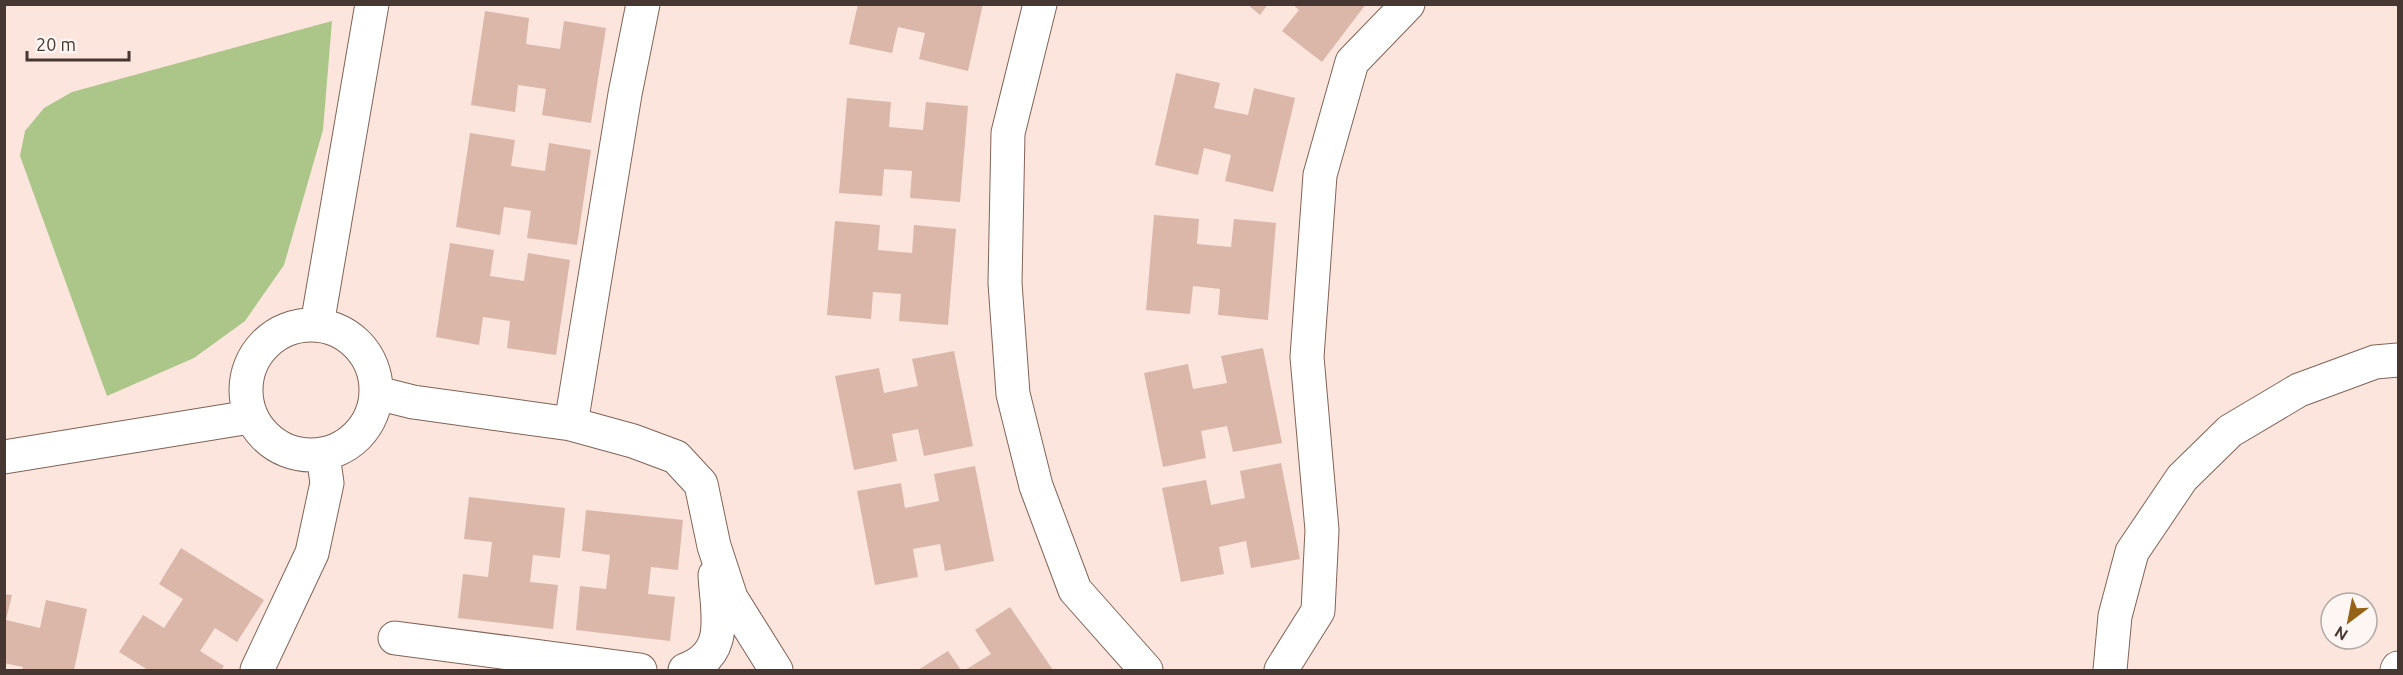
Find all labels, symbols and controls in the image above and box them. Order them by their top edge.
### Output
scale bar [27,24,129,62]
text: 20 m [36,34,76,54]
north arrow [2319,591,2379,651]
text: N [2331,623,2351,645]

